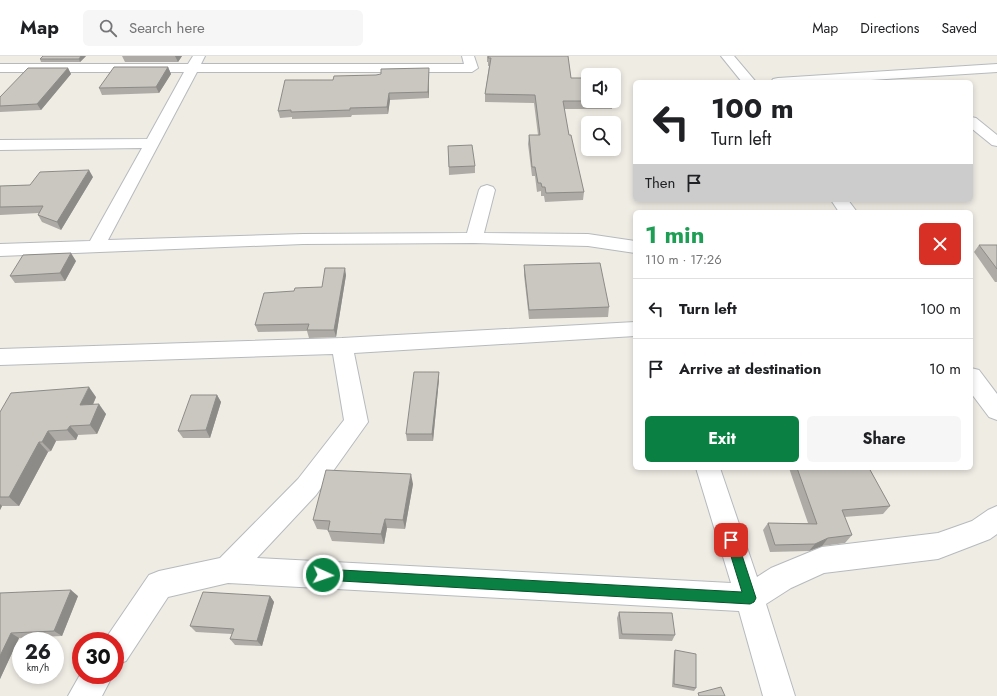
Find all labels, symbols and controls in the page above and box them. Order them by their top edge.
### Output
search box [83,10,363,46]
text: Map [20,14,59,41]
icon: search [97,17,119,39]
text: Search here [129,17,205,39]
text: Map [812,18,838,38]
text: Directions [860,18,920,38]
text: Saved [942,18,977,38]
map controls [581,68,621,156]
button: sound [581,68,621,108]
text: 100 m [711,88,794,129]
icon: left [645,96,697,148]
button: search [581,116,621,156]
text: Turn left [711,126,771,152]
text: Then [645,172,675,194]
icon: arrive [683,172,705,194]
text: 1 min [645,217,705,252]
button: close [919,223,961,265]
text: 110 m · 17:26 [645,250,722,269]
icon: left [645,298,667,320]
text: Turn left [679,298,737,320]
text: 100 m [920,298,961,320]
icon: arrive [645,358,667,380]
text: Arrive at destination [679,358,821,380]
text: 10 m [929,358,961,380]
button: Exit [645,416,799,462]
button: Share [807,416,961,462]
pin [714,523,748,557]
icon: arrive [720,529,742,551]
position arrow [302,554,344,596]
speed limit sign: 30 [72,632,124,684]
text: 26 [25,638,51,667]
text: km/h [27,660,49,675]

